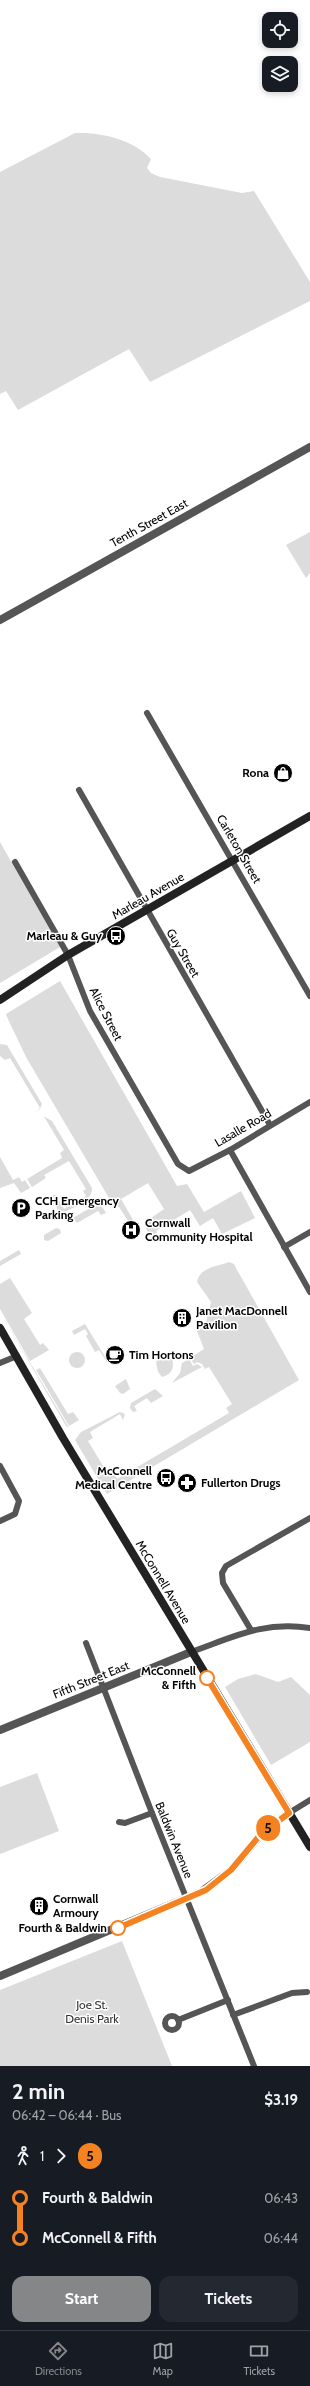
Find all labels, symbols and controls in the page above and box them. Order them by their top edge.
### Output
map controls [262,12,298,92]
button: locate [262,12,298,48]
button: layers [262,56,298,92]
street label: Tenth Street East [107,495,190,550]
shop icon: Rona [272,762,294,784]
place label: Rona [242,765,269,780]
street label: Carleton Street [214,812,265,886]
street label: Marleau Avenue [109,869,187,922]
bus stop icon: Marleau & Guy [105,925,127,947]
street label: Guy Street [163,926,203,980]
place label: Marleau & Guy [26,928,103,943]
street label: Alice Street [87,985,126,1043]
street label: Lasalle Road [212,1105,274,1150]
place label: CCH Emergency Parking [35,1193,119,1222]
parking icon: CCH Emergency Parking [10,1197,32,1219]
place label: Cornwall Community Hospital [145,1215,253,1244]
hospital icon: Cornwall Community Hospital [120,1219,142,1241]
place label: Janet MacDonnell Pavilion [195,1303,287,1332]
building icon: Janet MacDonnell Pavilion [171,1307,193,1329]
cafe icon: Tim Hortons [104,1344,126,1366]
place label: Tim Hortons [129,1347,194,1362]
place label: McConnell Medical Centre [75,1463,152,1492]
bus stop icon: McConnell Medical Centre [155,1467,177,1489]
pharmacy icon: Fullerton Drugs [176,1472,198,1494]
place label: Fullerton Drugs [201,1475,280,1490]
street label: McConnell Avenue [133,1537,194,1626]
street label: Fifth Street East [50,1657,131,1702]
place label: McConnell & Fifth [141,1663,196,1692]
marker: McConnell & Fifth [199,1670,215,1686]
street label: Baldwin Avenue [152,1799,197,1880]
line badge: 5 [255,1815,281,1841]
text: 5 [264,1819,272,1837]
place label: Cornwall Armoury [53,1891,99,1920]
building icon: Cornwall Armoury [28,1895,50,1917]
place label: Fourth & Baldwin [18,1920,107,1935]
marker: Fourth & Baldwin [110,1920,126,1936]
park label: Joe St. Denis Park [65,1997,119,2026]
text: 2 min [12,2078,65,2105]
text: $3.19 [264,2091,298,2109]
text: 06:42 – 06:44 · Bus [12,2107,121,2123]
icon: walk [12,2145,34,2167]
icon: forward [50,2145,72,2167]
text: 5 [86,2147,94,2165]
text: 1 [40,2148,44,2164]
text: Fourth & Baldwin [42,2189,153,2207]
text: 06:43 [264,2190,298,2206]
text: McConnell & Fifth [42,2229,157,2247]
text: 06:44 [264,2230,298,2246]
button: Start [12,2276,151,2322]
button: Tickets [159,2276,298,2322]
tab: Directions [35,2340,82,2378]
tab: Map [152,2340,174,2378]
tab: Tickets [243,2340,275,2378]

